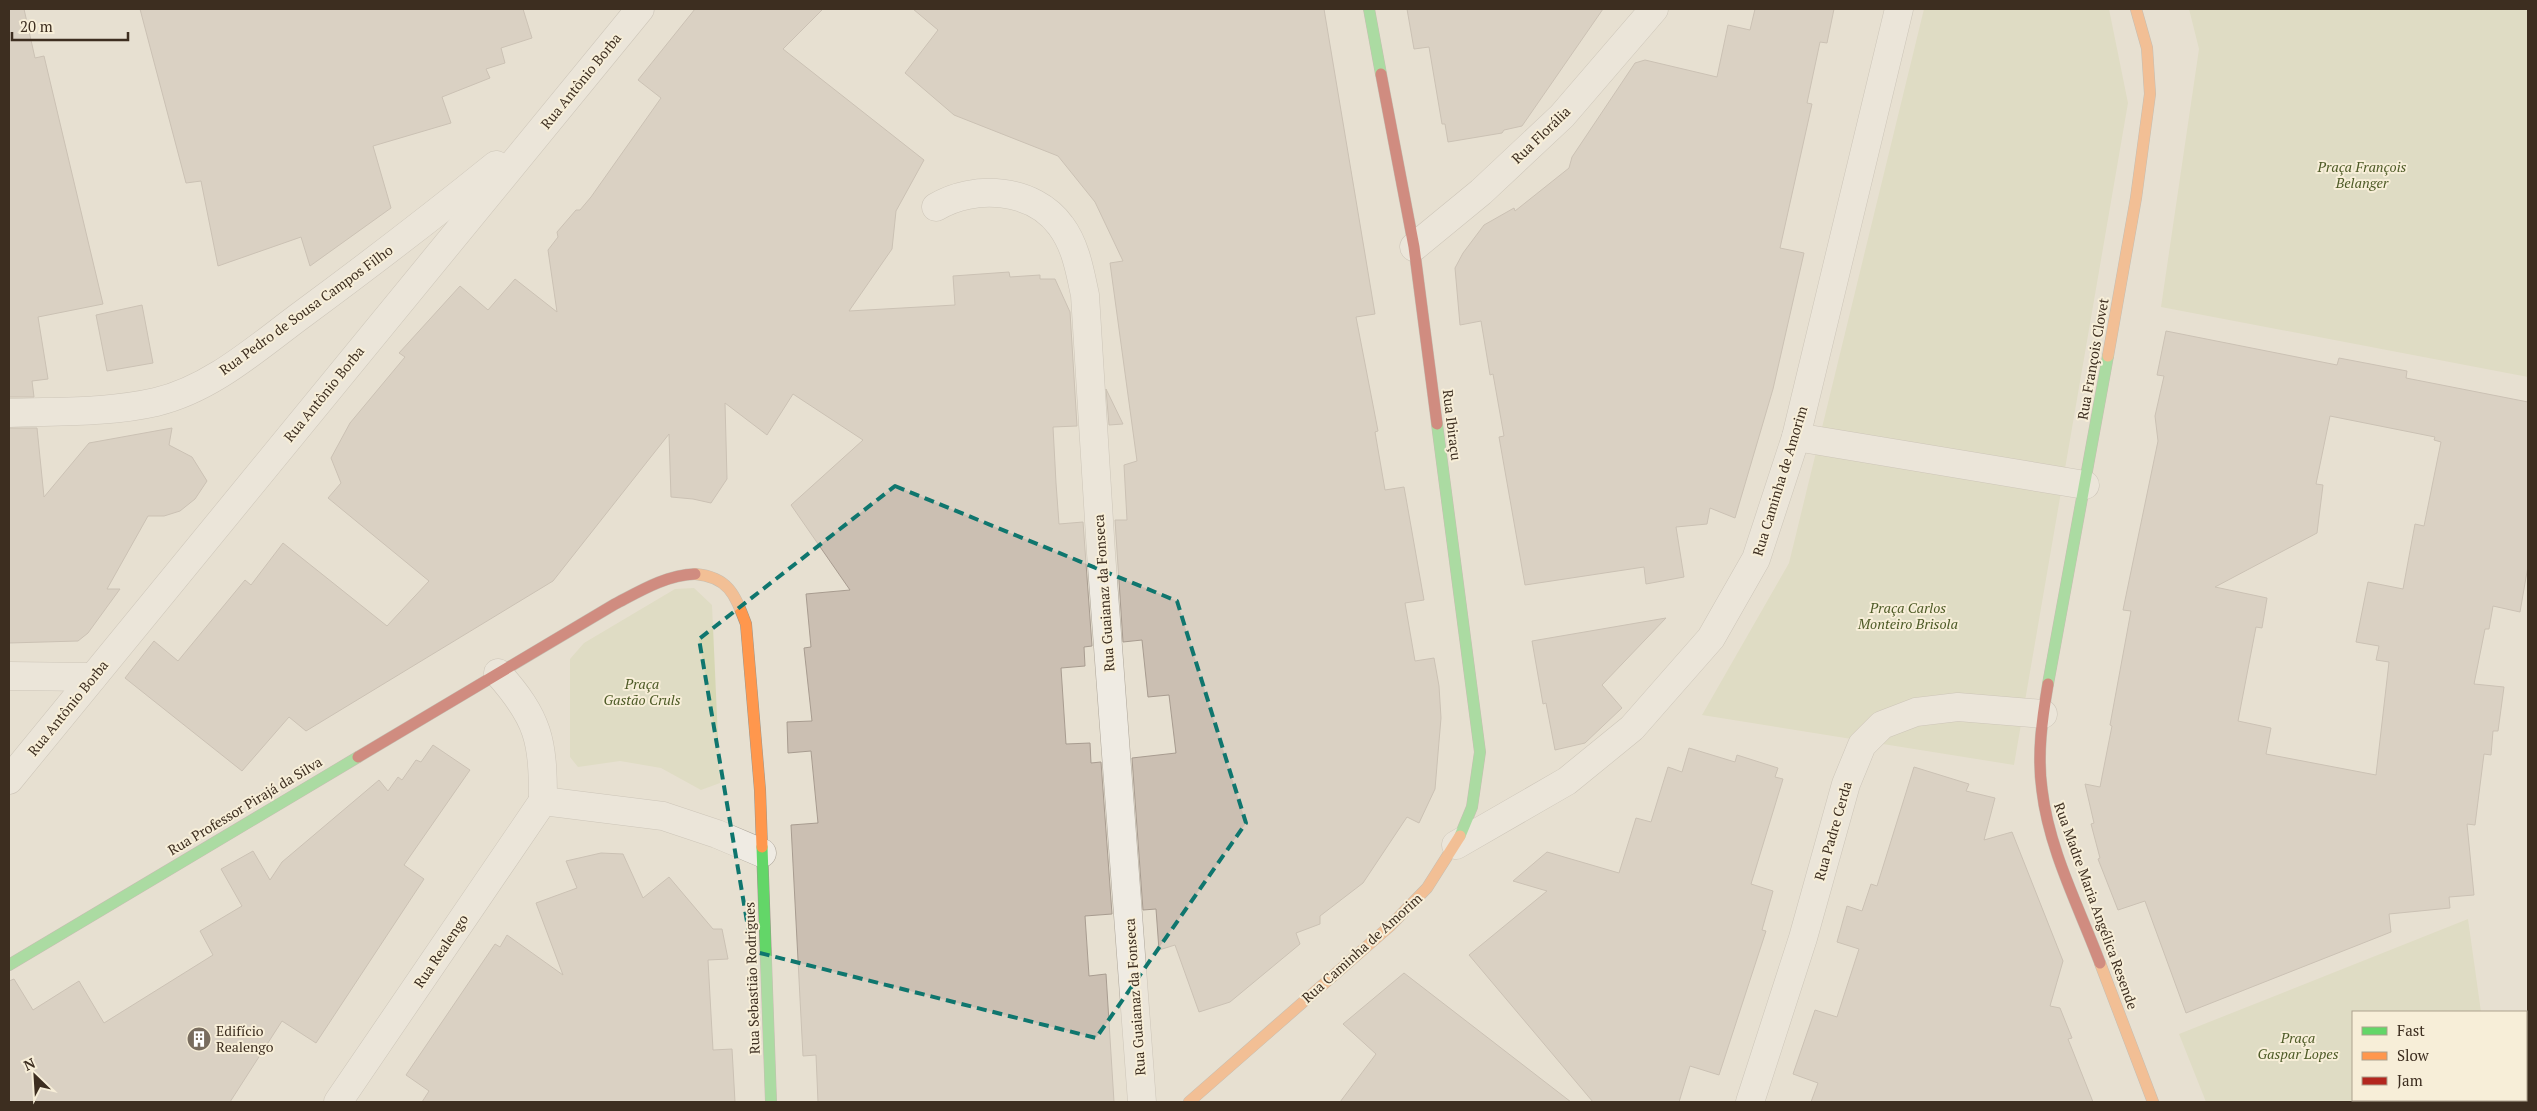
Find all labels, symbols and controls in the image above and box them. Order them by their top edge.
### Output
scale bar [12,10,129,42]
text: 20 m [20,16,53,36]
street label: Rua Antônio Borba [536,29,625,133]
street label: Rua Florália [1507,102,1574,168]
park label: Praça François Belanger [2317,157,2407,192]
street label: Rua Pedro de Sousa Campos Filho [215,240,396,379]
street label: Rua François Clovet [2072,296,2113,421]
street label: Rua Antônio Borba [279,342,368,446]
street label: Rua Ibiraçu [1439,388,1466,461]
street label: Rua Caminha de Amorim [1748,404,1811,558]
street label: Rua Guaianaz da Fonseca [1089,514,1118,672]
park label: Praça Carlos Monteiro Brisola [1857,598,1958,633]
street label: Rua Antônio Borba [23,656,112,760]
park label: Praça Gastão Cruls [603,674,681,709]
street label: Rua Professor Pirajá da Silva [164,752,325,859]
street label: Rua Padre Cerda [1809,779,1856,883]
street label: Rua Madre Maria Angélica Resende [2050,800,2143,1012]
street label: Rua Caminha de Amorim [1297,888,1426,1007]
street label: Rua Sebastião Rodrigues [739,901,764,1055]
street label: Rua Realengo [409,910,472,991]
street label: Rua Guaianaz da Fonseca [1120,918,1149,1076]
legend [2352,1011,2527,1101]
text: Fast [2397,1020,2425,1040]
place label: Edifício Realengo [216,1021,274,1056]
building icon: Edifício Realengo [186,1026,212,1052]
park label: Praça Gaspar Lopes [2257,1028,2339,1063]
text: Slow [2397,1045,2430,1065]
north arrow [10,1051,60,1101]
text: N [20,1053,38,1075]
text: Jam [2397,1070,2423,1090]

